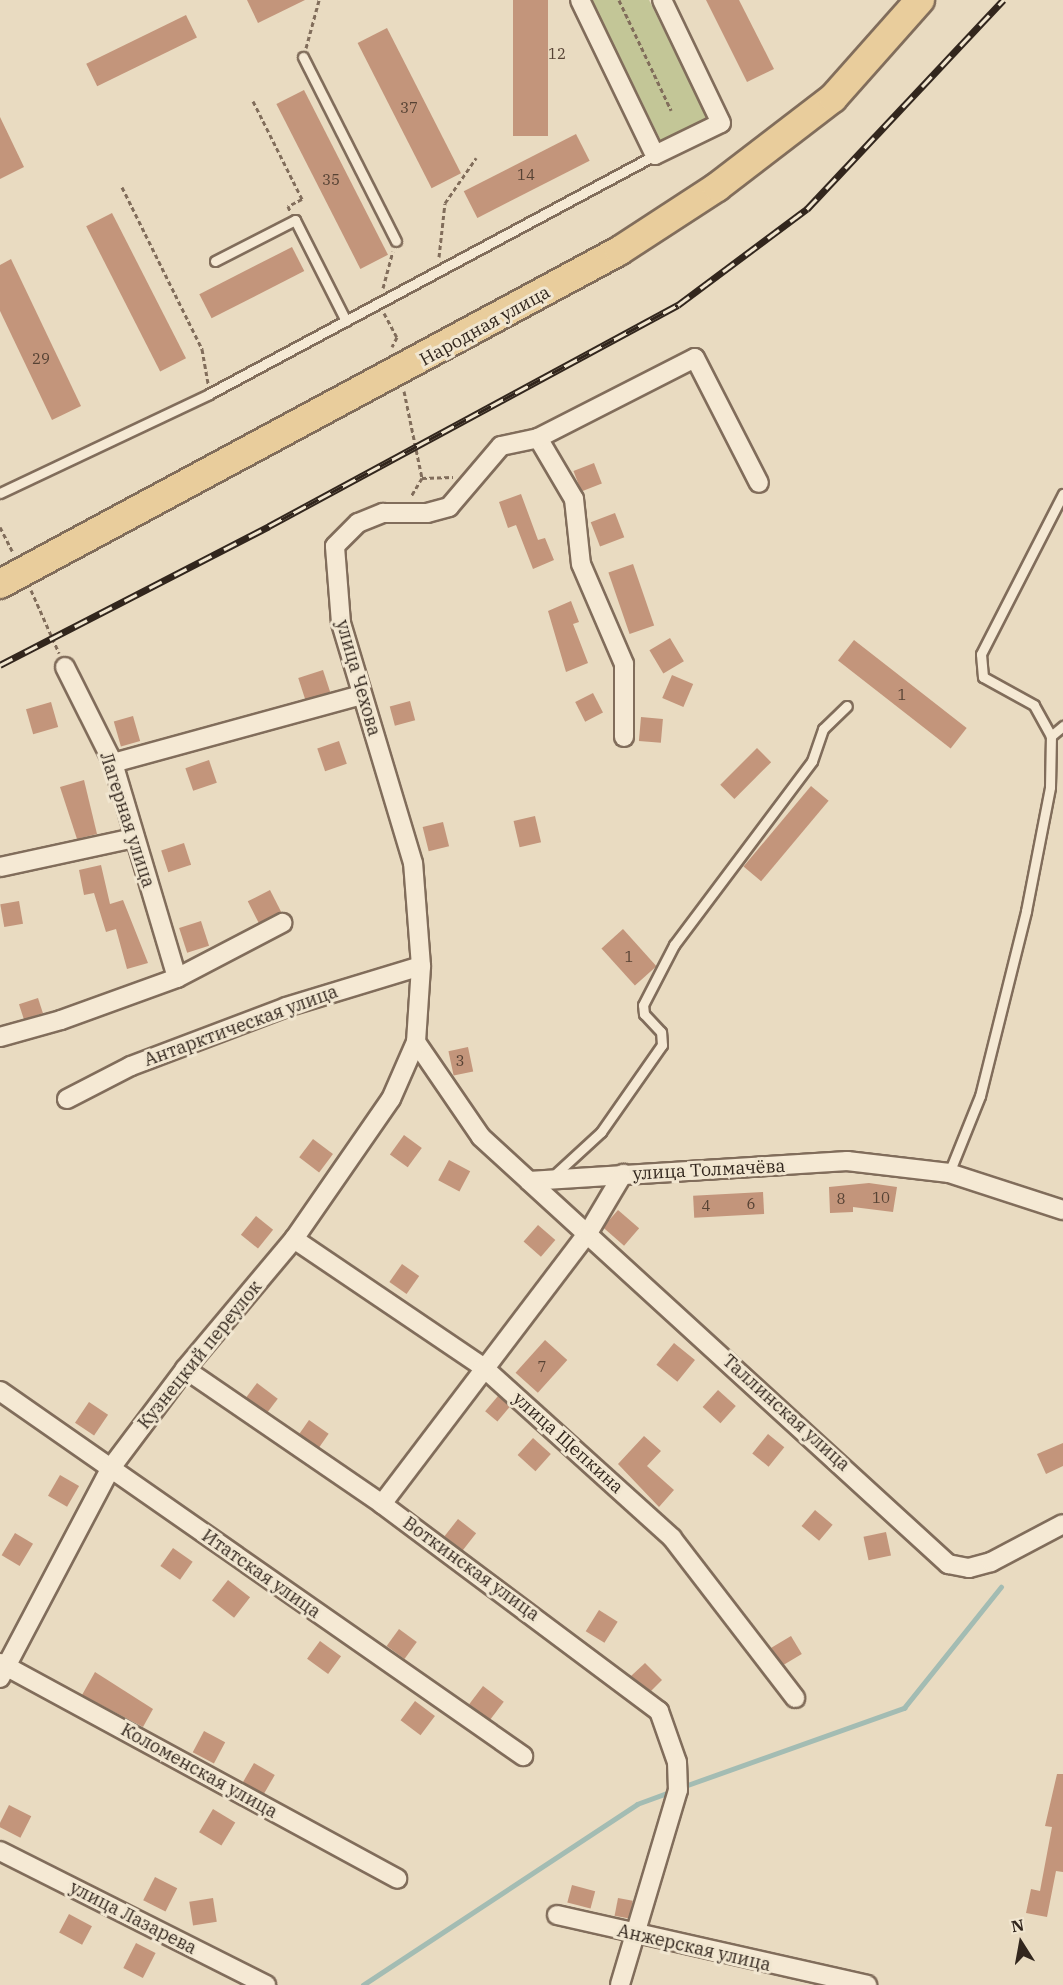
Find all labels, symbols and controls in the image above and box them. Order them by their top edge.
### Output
house number: 12 [548,45,566,63]
house number: 37 [400,99,418,117]
house number: 14 [517,166,535,184]
house number: 35 [322,171,340,189]
street label: Народная улица [416,281,554,371]
house number: 29 [32,350,50,368]
street label: улица Чехова [331,617,385,739]
house number: 1 [898,686,906,704]
street label: Лагерная улица [95,750,159,890]
house number: 1 [625,948,633,966]
street label: Антарктическая улица [141,981,341,1071]
house number: 3 [456,1052,464,1070]
street label: улица Толмачёва [632,1155,786,1185]
house number: 10 [872,1189,890,1207]
house number: 8 [837,1190,845,1208]
house number: 6 [747,1195,755,1213]
house number: 4 [702,1197,710,1215]
street label: Кузнецкий переулок [133,1276,267,1434]
street label: Таллинская улица [718,1350,854,1476]
house number: 7 [538,1358,546,1376]
street label: улица Щепкина [508,1388,628,1498]
street label: Воткинская улица [399,1512,543,1626]
street label: Итатская улица [197,1525,325,1623]
street label: Коломенская улица [117,1719,281,1823]
street label: улица Лазарева [66,1877,200,1959]
north arrow [991,1913,1051,1973]
text: N [1009,1914,1026,1936]
street label: Анжерская улица [615,1920,773,1976]

